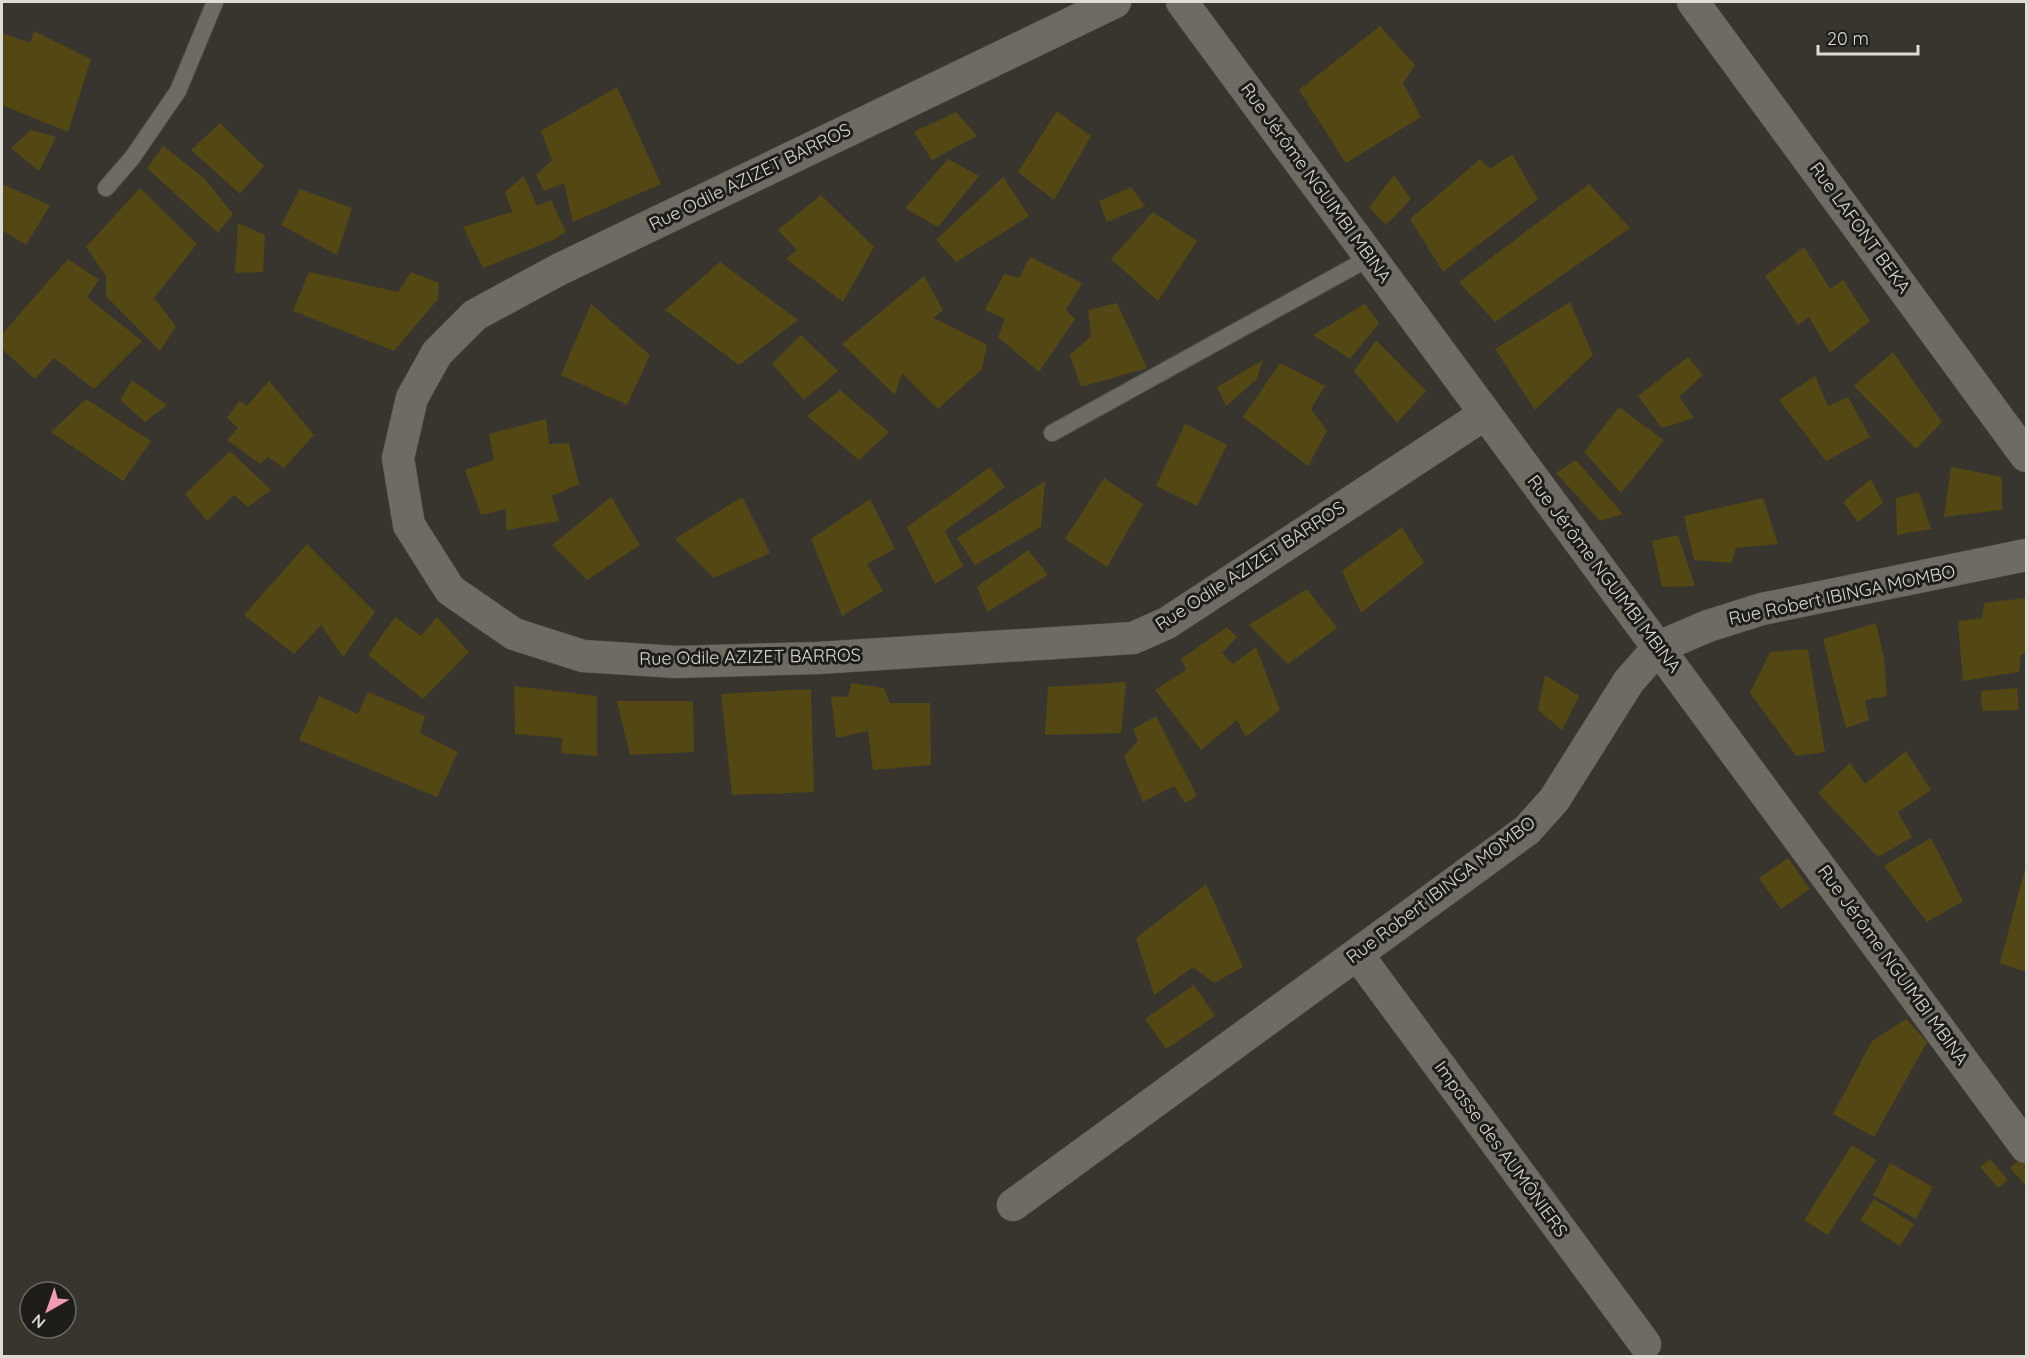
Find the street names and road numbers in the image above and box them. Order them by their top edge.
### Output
street label: Rue Jérôme NGUIMBI MBINA [1236,78,1397,288]
street label: Rue Odile AZIZET BARROS [645,118,854,235]
street label: Rue LAFONT BEKA [1805,157,1916,298]
street label: Rue Jérôme NGUIMBI MBINA [1522,470,1687,677]
street label: Rue Odile AZIZET BARROS [1151,496,1349,636]
street label: Rue Robert IBINGA MOMBO [1727,559,1957,630]
street label: Rue Odile AZIZET BARROS [639,643,861,670]
street label: Rue Robert IBINGA MOMBO [1342,811,1540,968]
street label: Rue Jérôme NGUIMBI MBINA [1813,860,1974,1070]
street label: Impasse des AUMÔNIERS [1430,1056,1573,1241]

